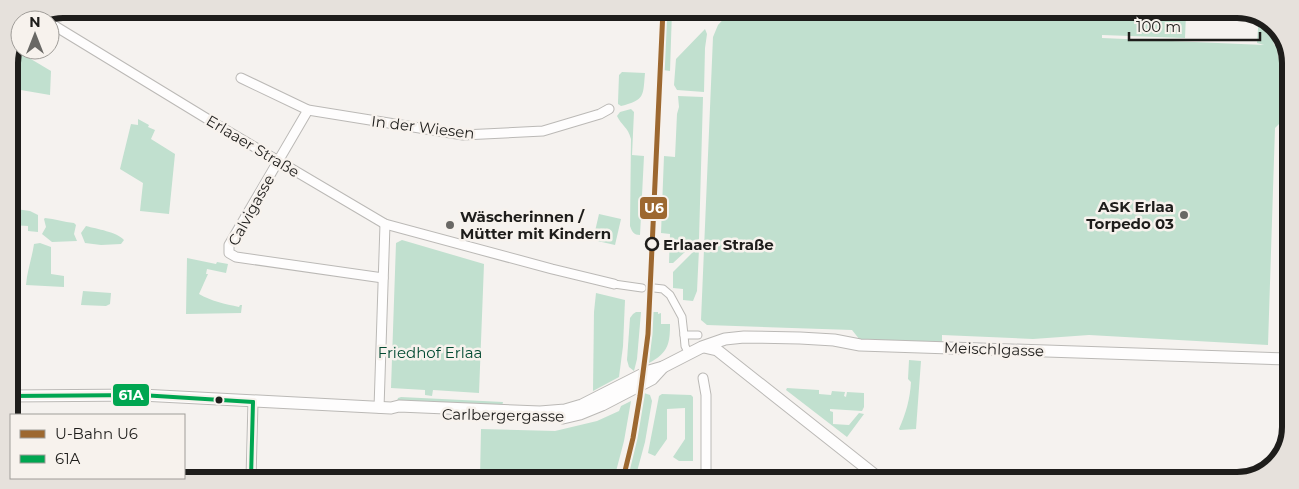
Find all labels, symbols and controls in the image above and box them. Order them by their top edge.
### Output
north arrow [10,10,60,60]
scale bar [1129,10,1260,42]
text: N [29,13,41,31]
text: 100 m [1136,17,1181,36]
street label: Erlaaer Straße [203,111,303,181]
street label: In der Wiesen [370,111,476,143]
street label: Calvigasse [224,171,278,249]
line badge: U6 [639,196,668,220]
place label: ASK Erlaa Torpedo 03 [1086,197,1174,233]
text: U6 [644,199,664,217]
place label: Wäscherinnen / Mütter mit Kindern [460,207,611,243]
marker: ASK Erlaa Torpedo 03 [1178,209,1190,221]
marker: Wäscherinnen / Mütter mit Kindern [444,219,456,231]
place label: Erlaaer Straße [663,235,774,254]
marker: Erlaaer Straße [645,237,659,251]
street label: Meischlgasse [944,338,1044,360]
park label: Friedhof Erlaa [378,343,482,362]
line badge: 61A [112,383,150,407]
text: 61A [118,386,144,404]
unlabelled marker [214,395,224,405]
street label: Carlbergergasse [442,404,564,426]
legend [10,414,185,479]
text: U-Bahn U6 [55,424,138,443]
text: 61A [55,449,81,468]

